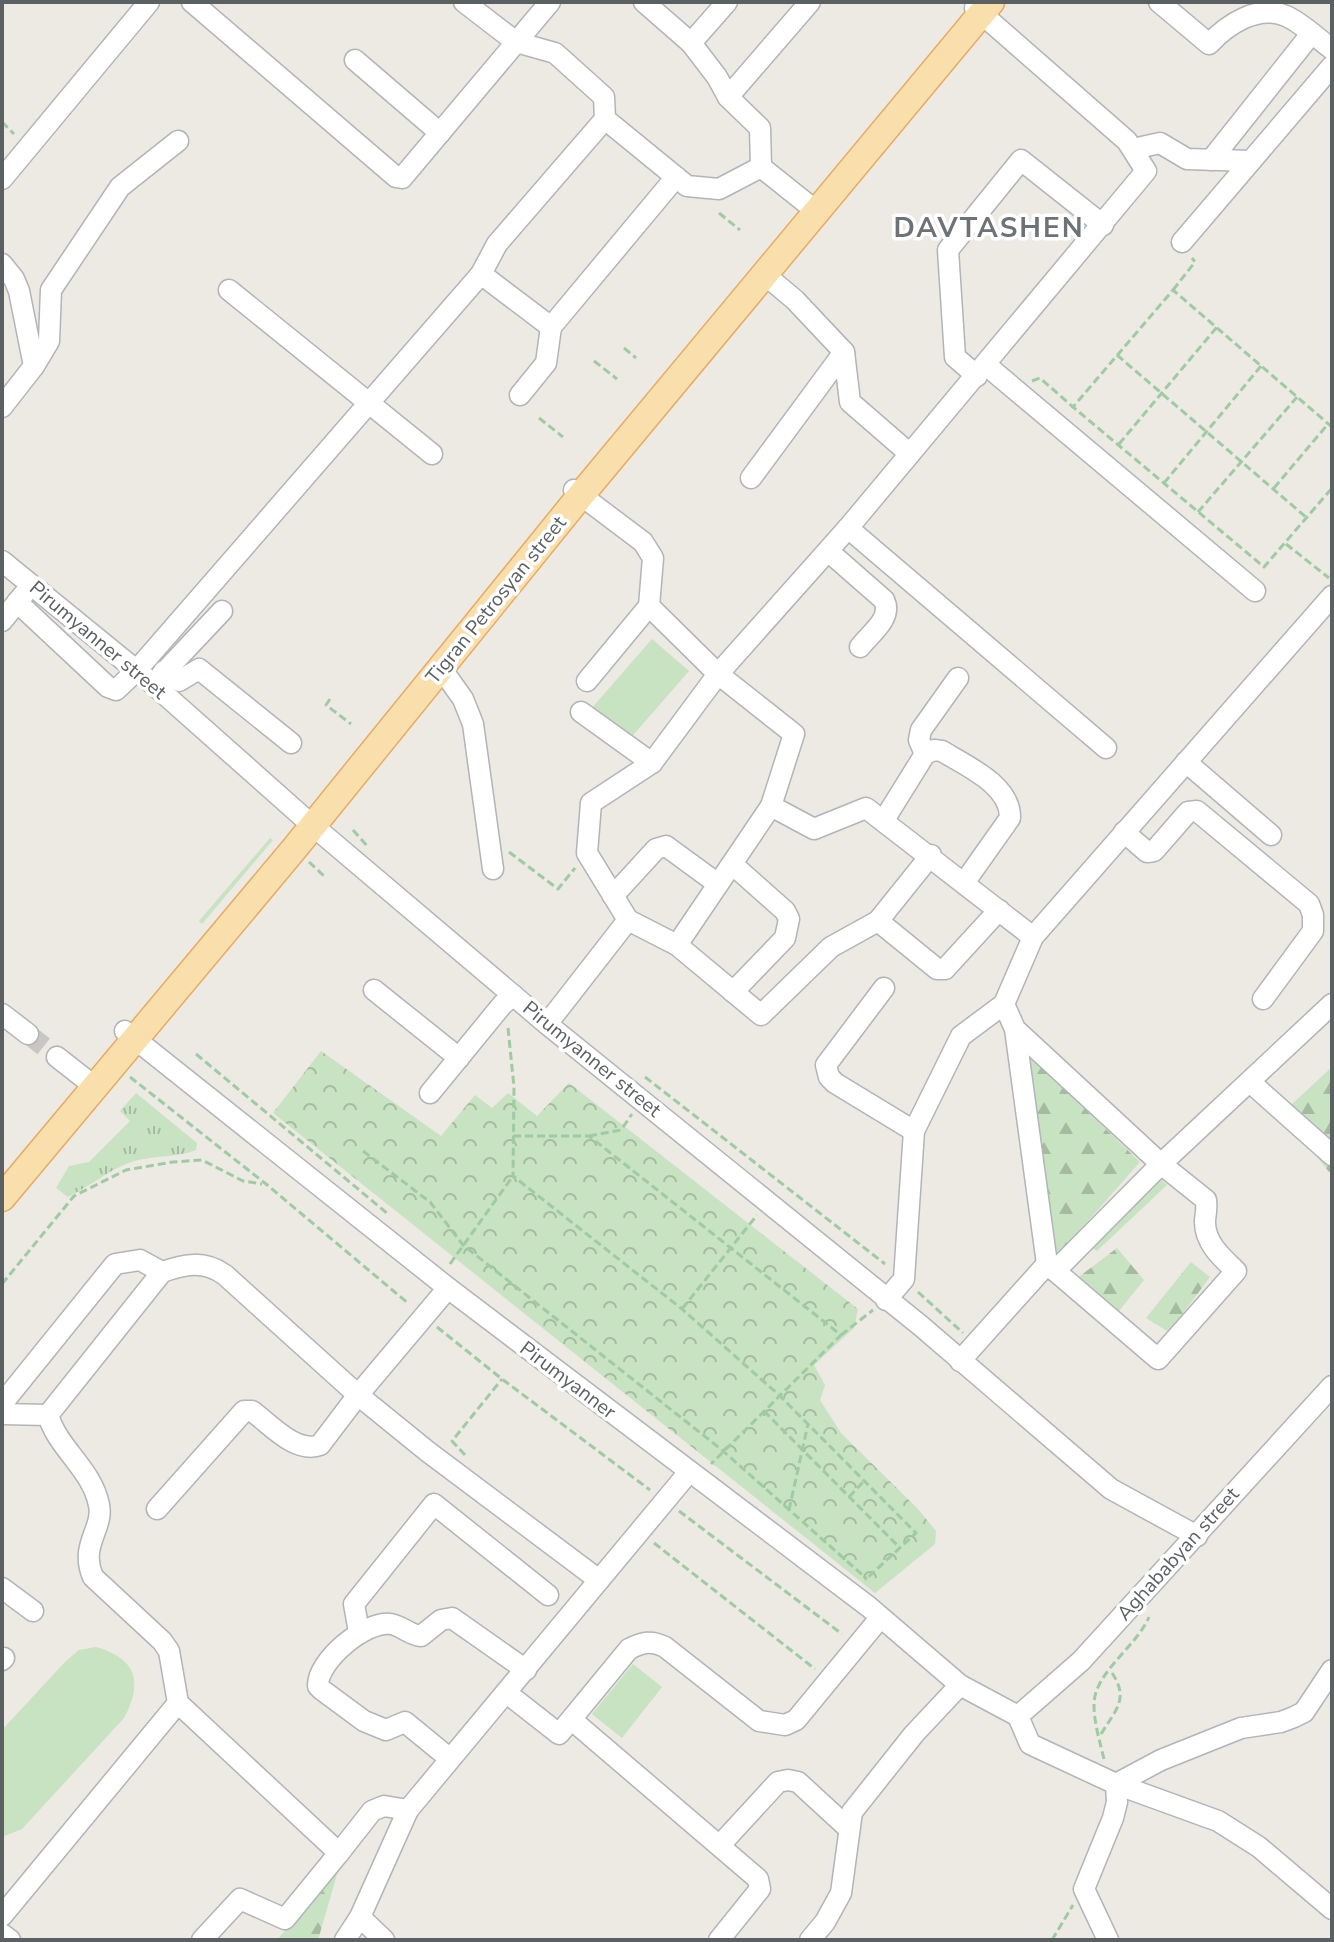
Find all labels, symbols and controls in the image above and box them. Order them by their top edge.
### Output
district label: DAVTASHEN [893,209,1085,247]
street label: Tigran Petrosyan street [420,510,573,690]
street label: Pirumyanner street [24,575,173,706]
street label: Pirumyanner street [517,995,668,1124]
street label: Pirumyanner [514,1335,622,1425]
street label: Aghababyan street [1111,1481,1246,1627]

